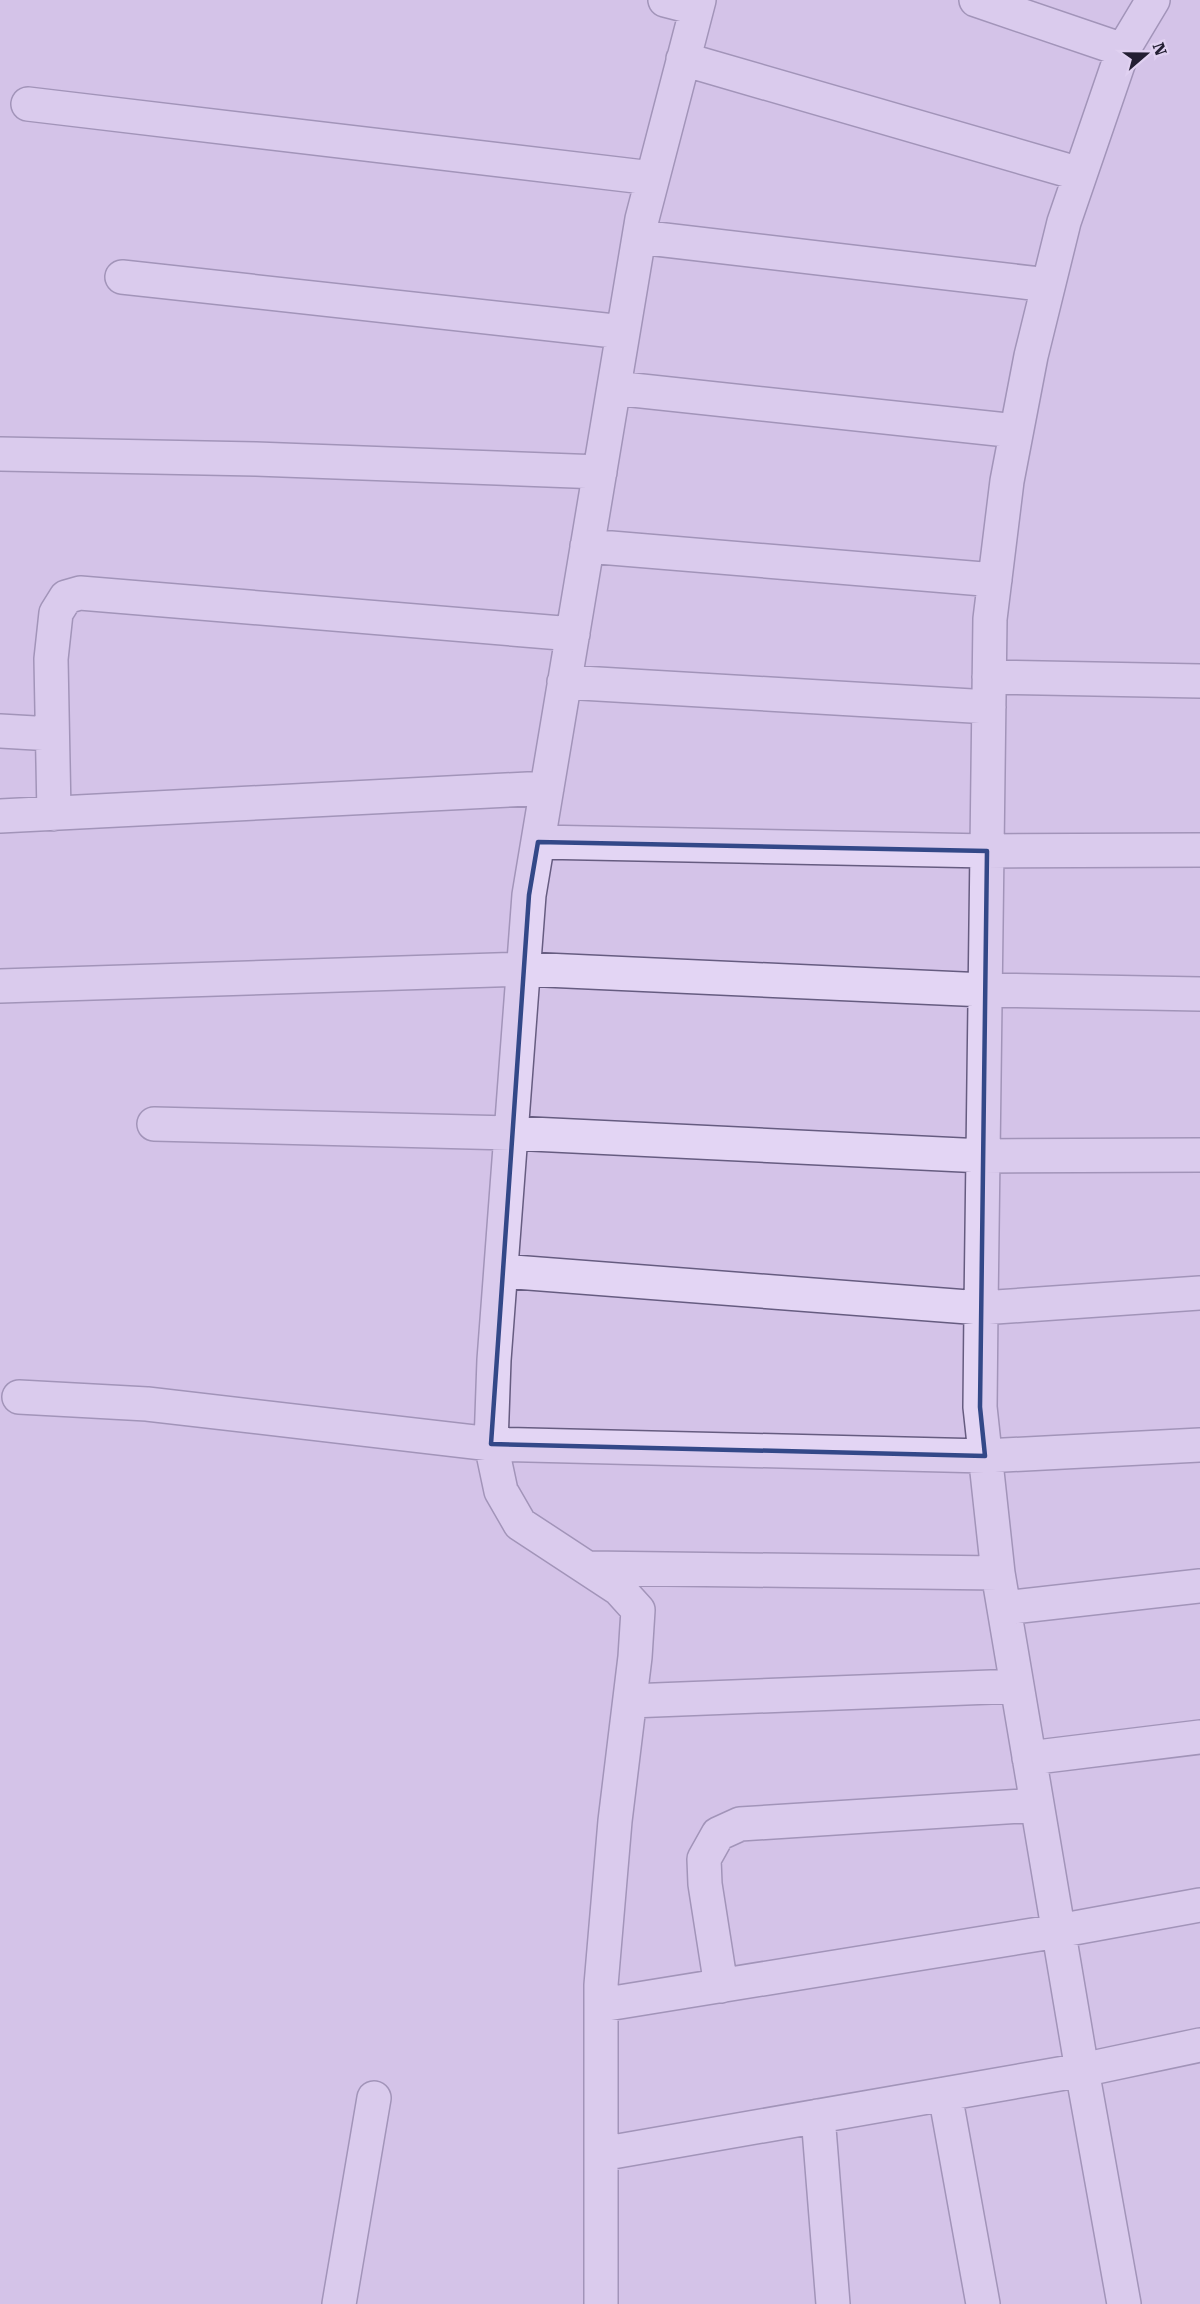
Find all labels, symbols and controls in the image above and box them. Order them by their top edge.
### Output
north arrow [1116,24,1176,84]
text: N [1149,40,1171,58]

